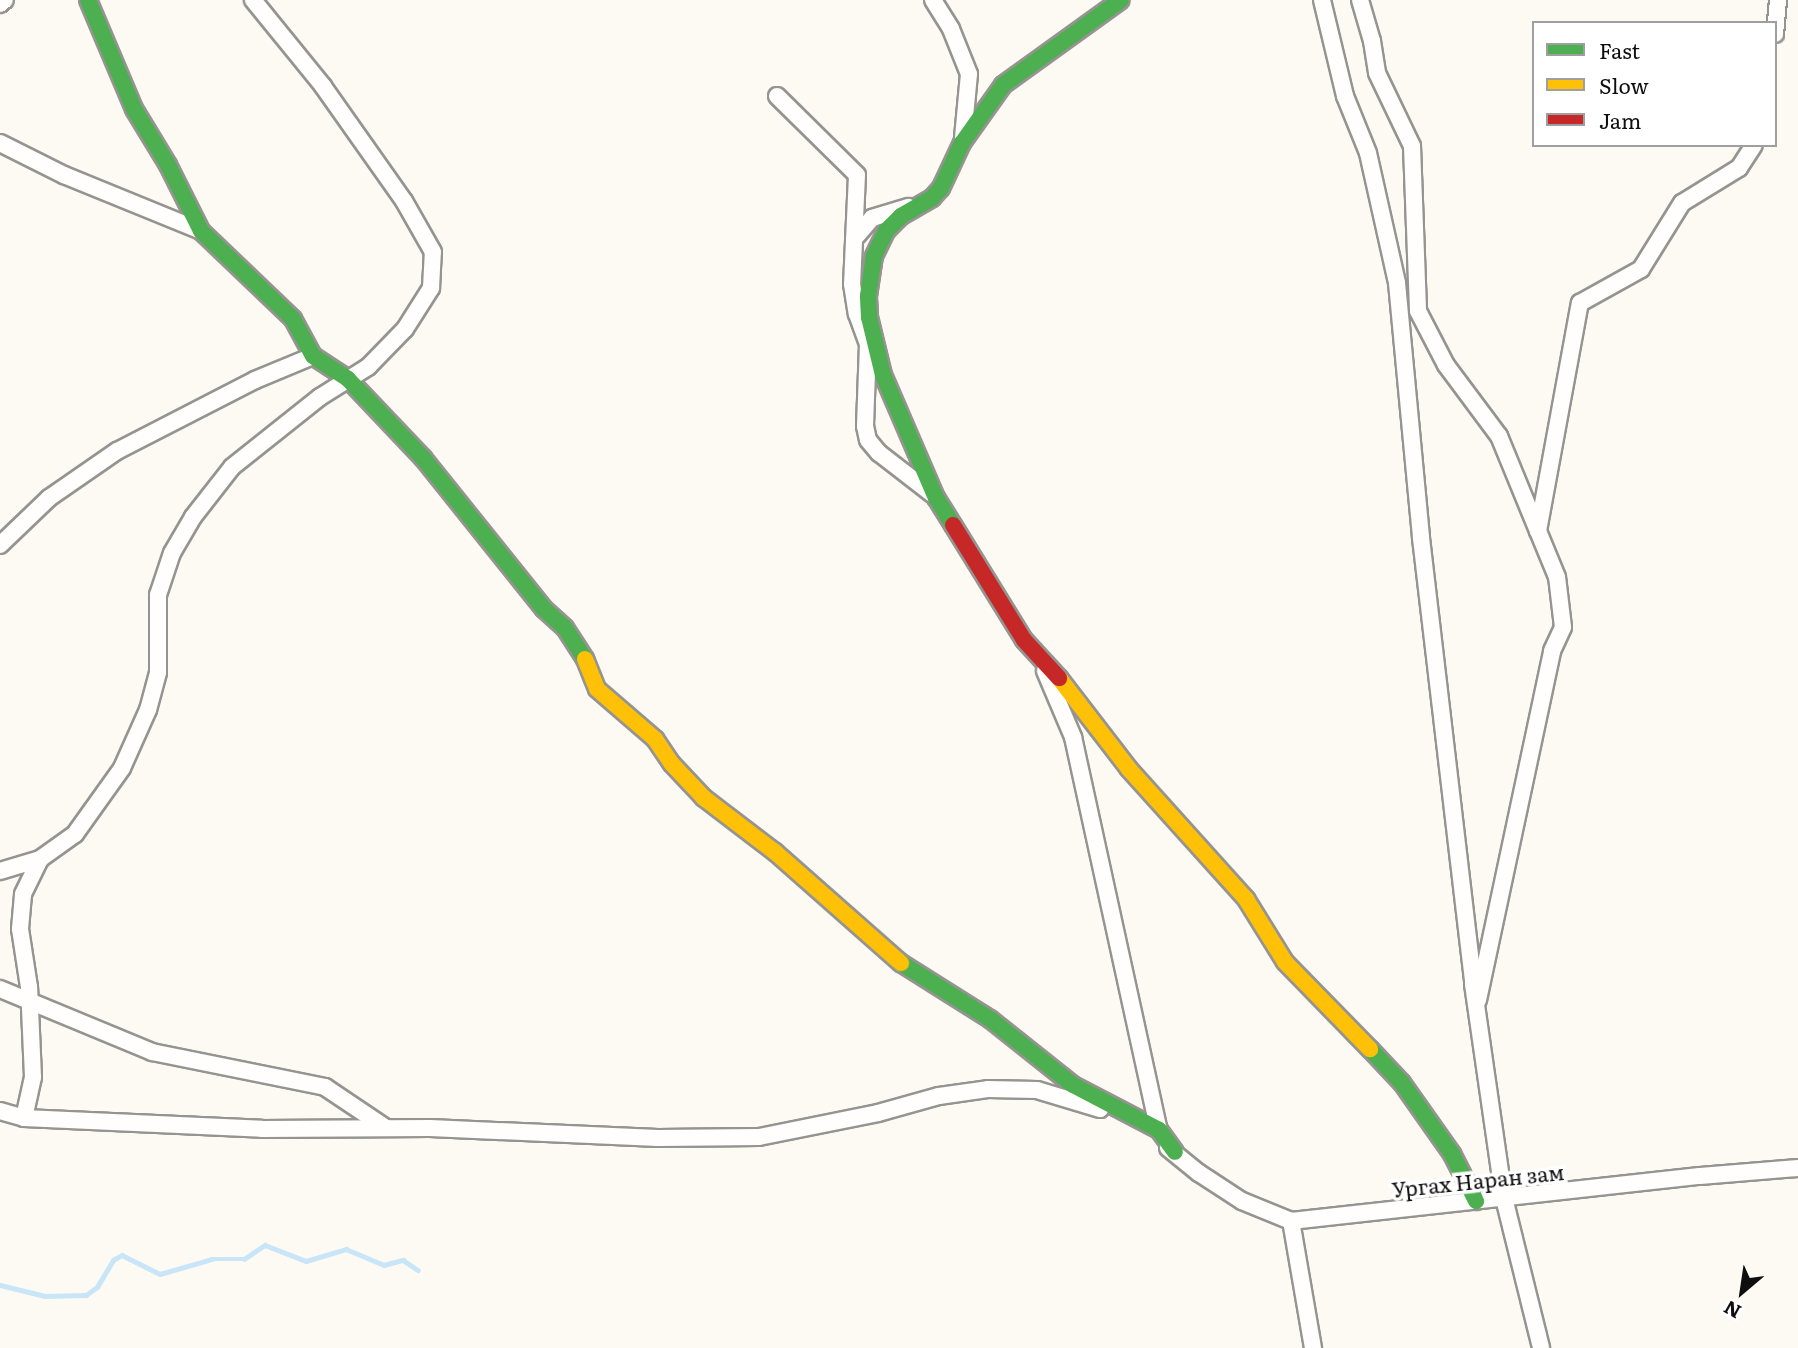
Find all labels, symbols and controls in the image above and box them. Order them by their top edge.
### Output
legend [1532,21,1777,147]
text: Fast [1599,34,1640,65]
text: Slow [1599,69,1649,100]
text: Jam [1599,104,1641,135]
street label: Ургах Наран зам [1391,1158,1565,1202]
north arrow [1707,1257,1777,1327]
text: N [1718,1294,1746,1326]

